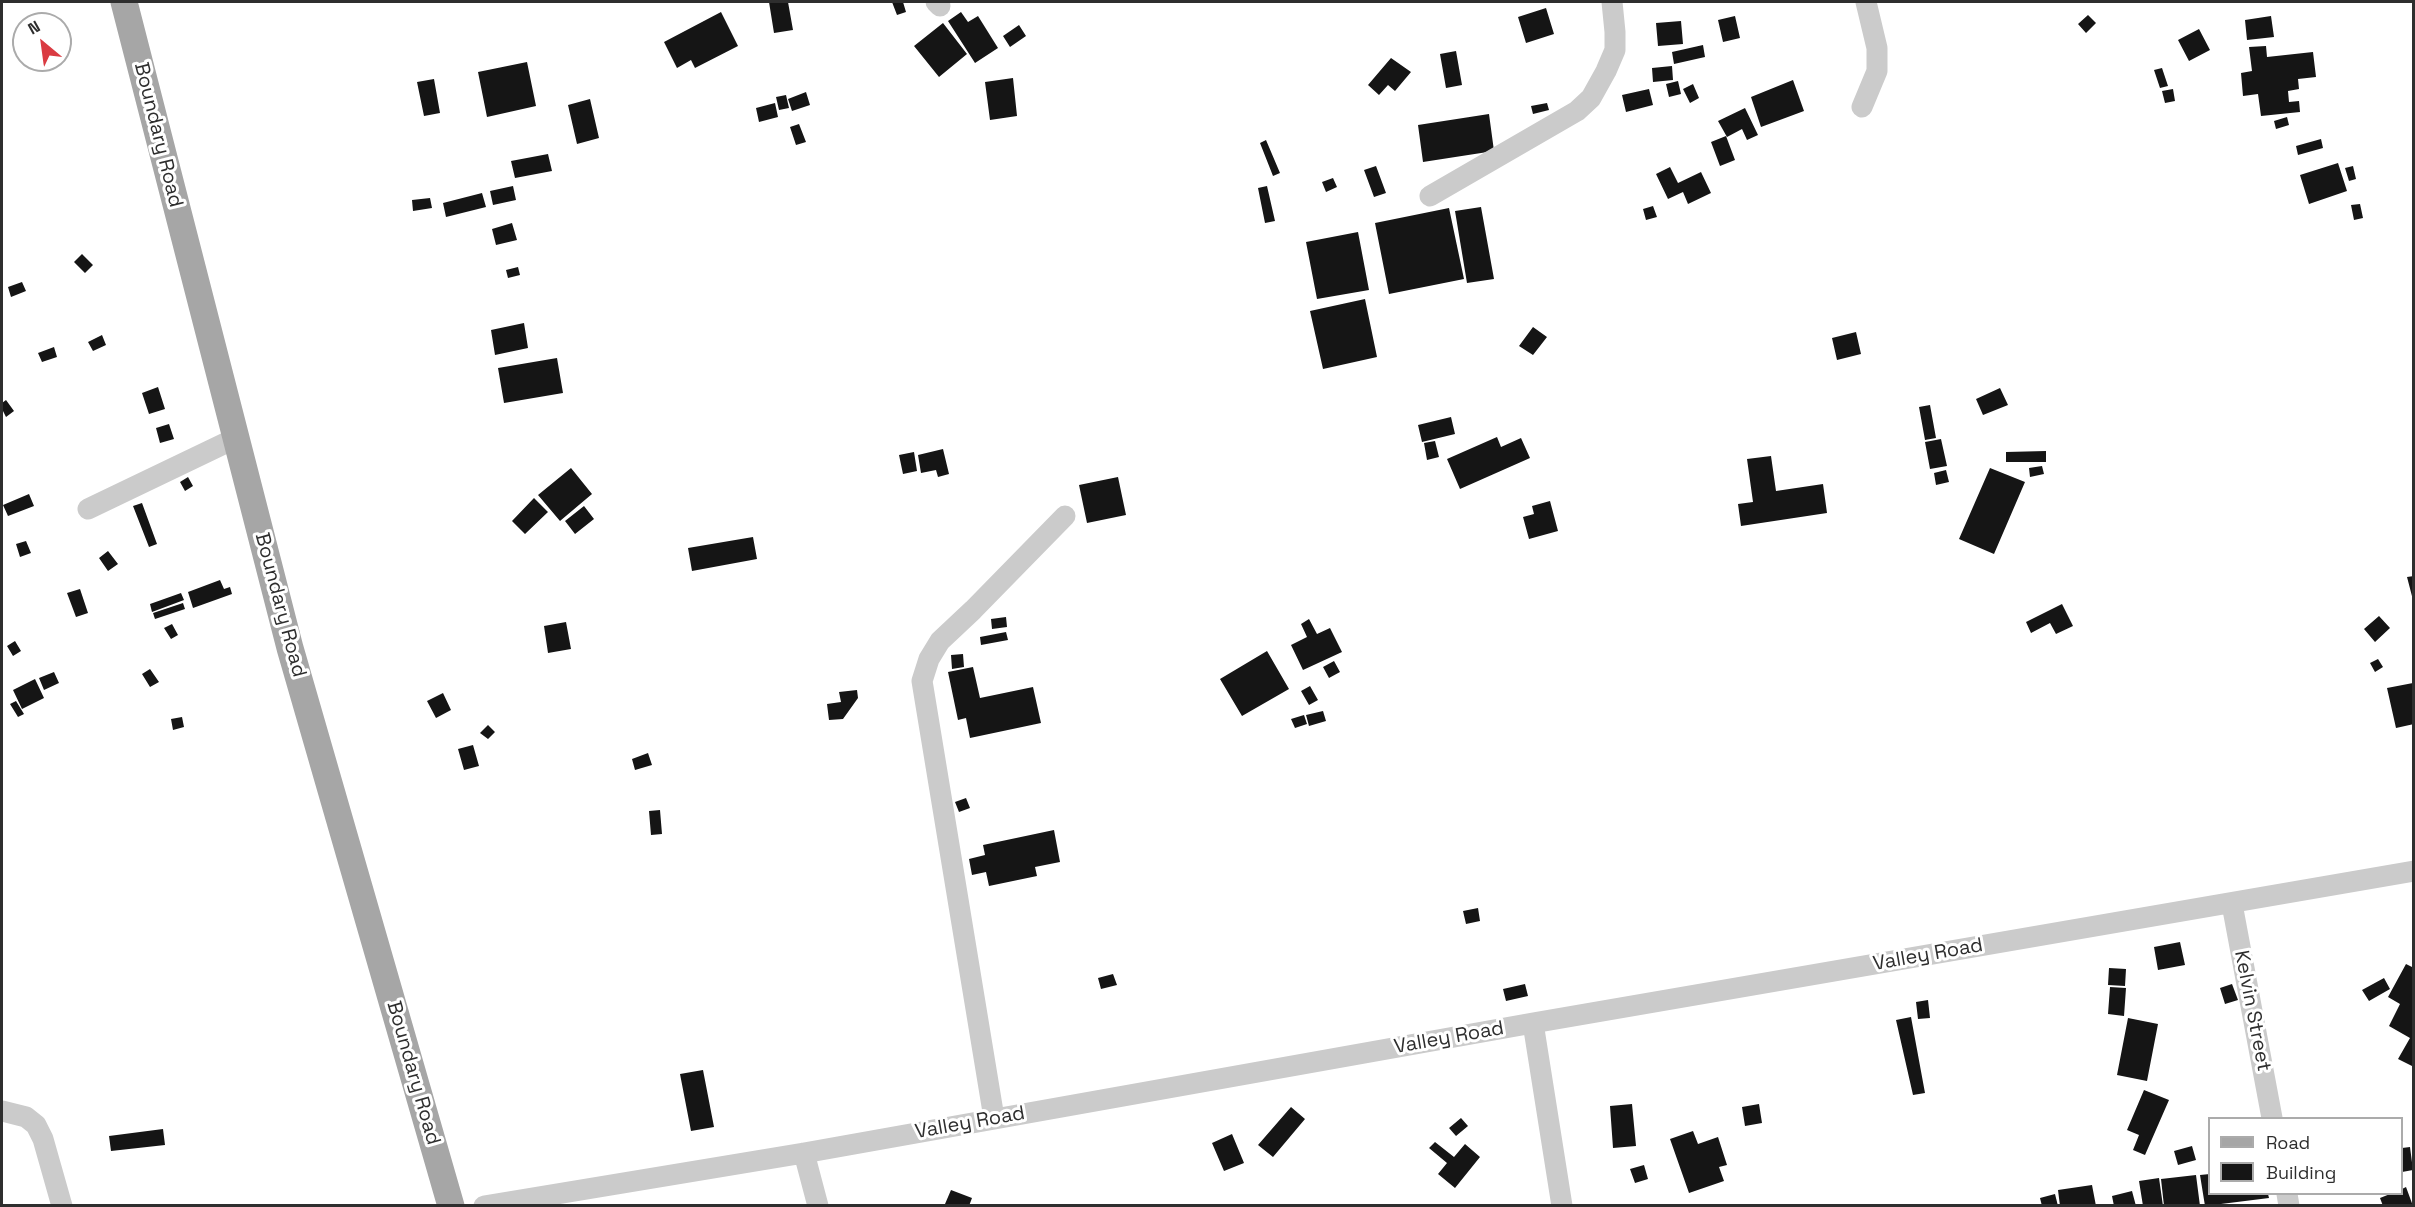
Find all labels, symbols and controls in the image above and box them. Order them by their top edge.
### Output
north arrow [12,12,72,72]
text: N [24,16,44,39]
street label: Boundary Road [128,60,188,210]
street label: Boundary Road [249,530,311,680]
street label: Valley Road [1871,934,1985,976]
street label: Kelvin Street [2229,948,2275,1074]
street label: Boundary Road [381,998,445,1148]
street label: Valley Road [1392,1017,1506,1059]
street label: Valley Road [913,1102,1027,1144]
legend [2208,1117,2403,1195]
text: Road [2266,1131,2310,1154]
text: Building [2266,1161,2336,1184]

